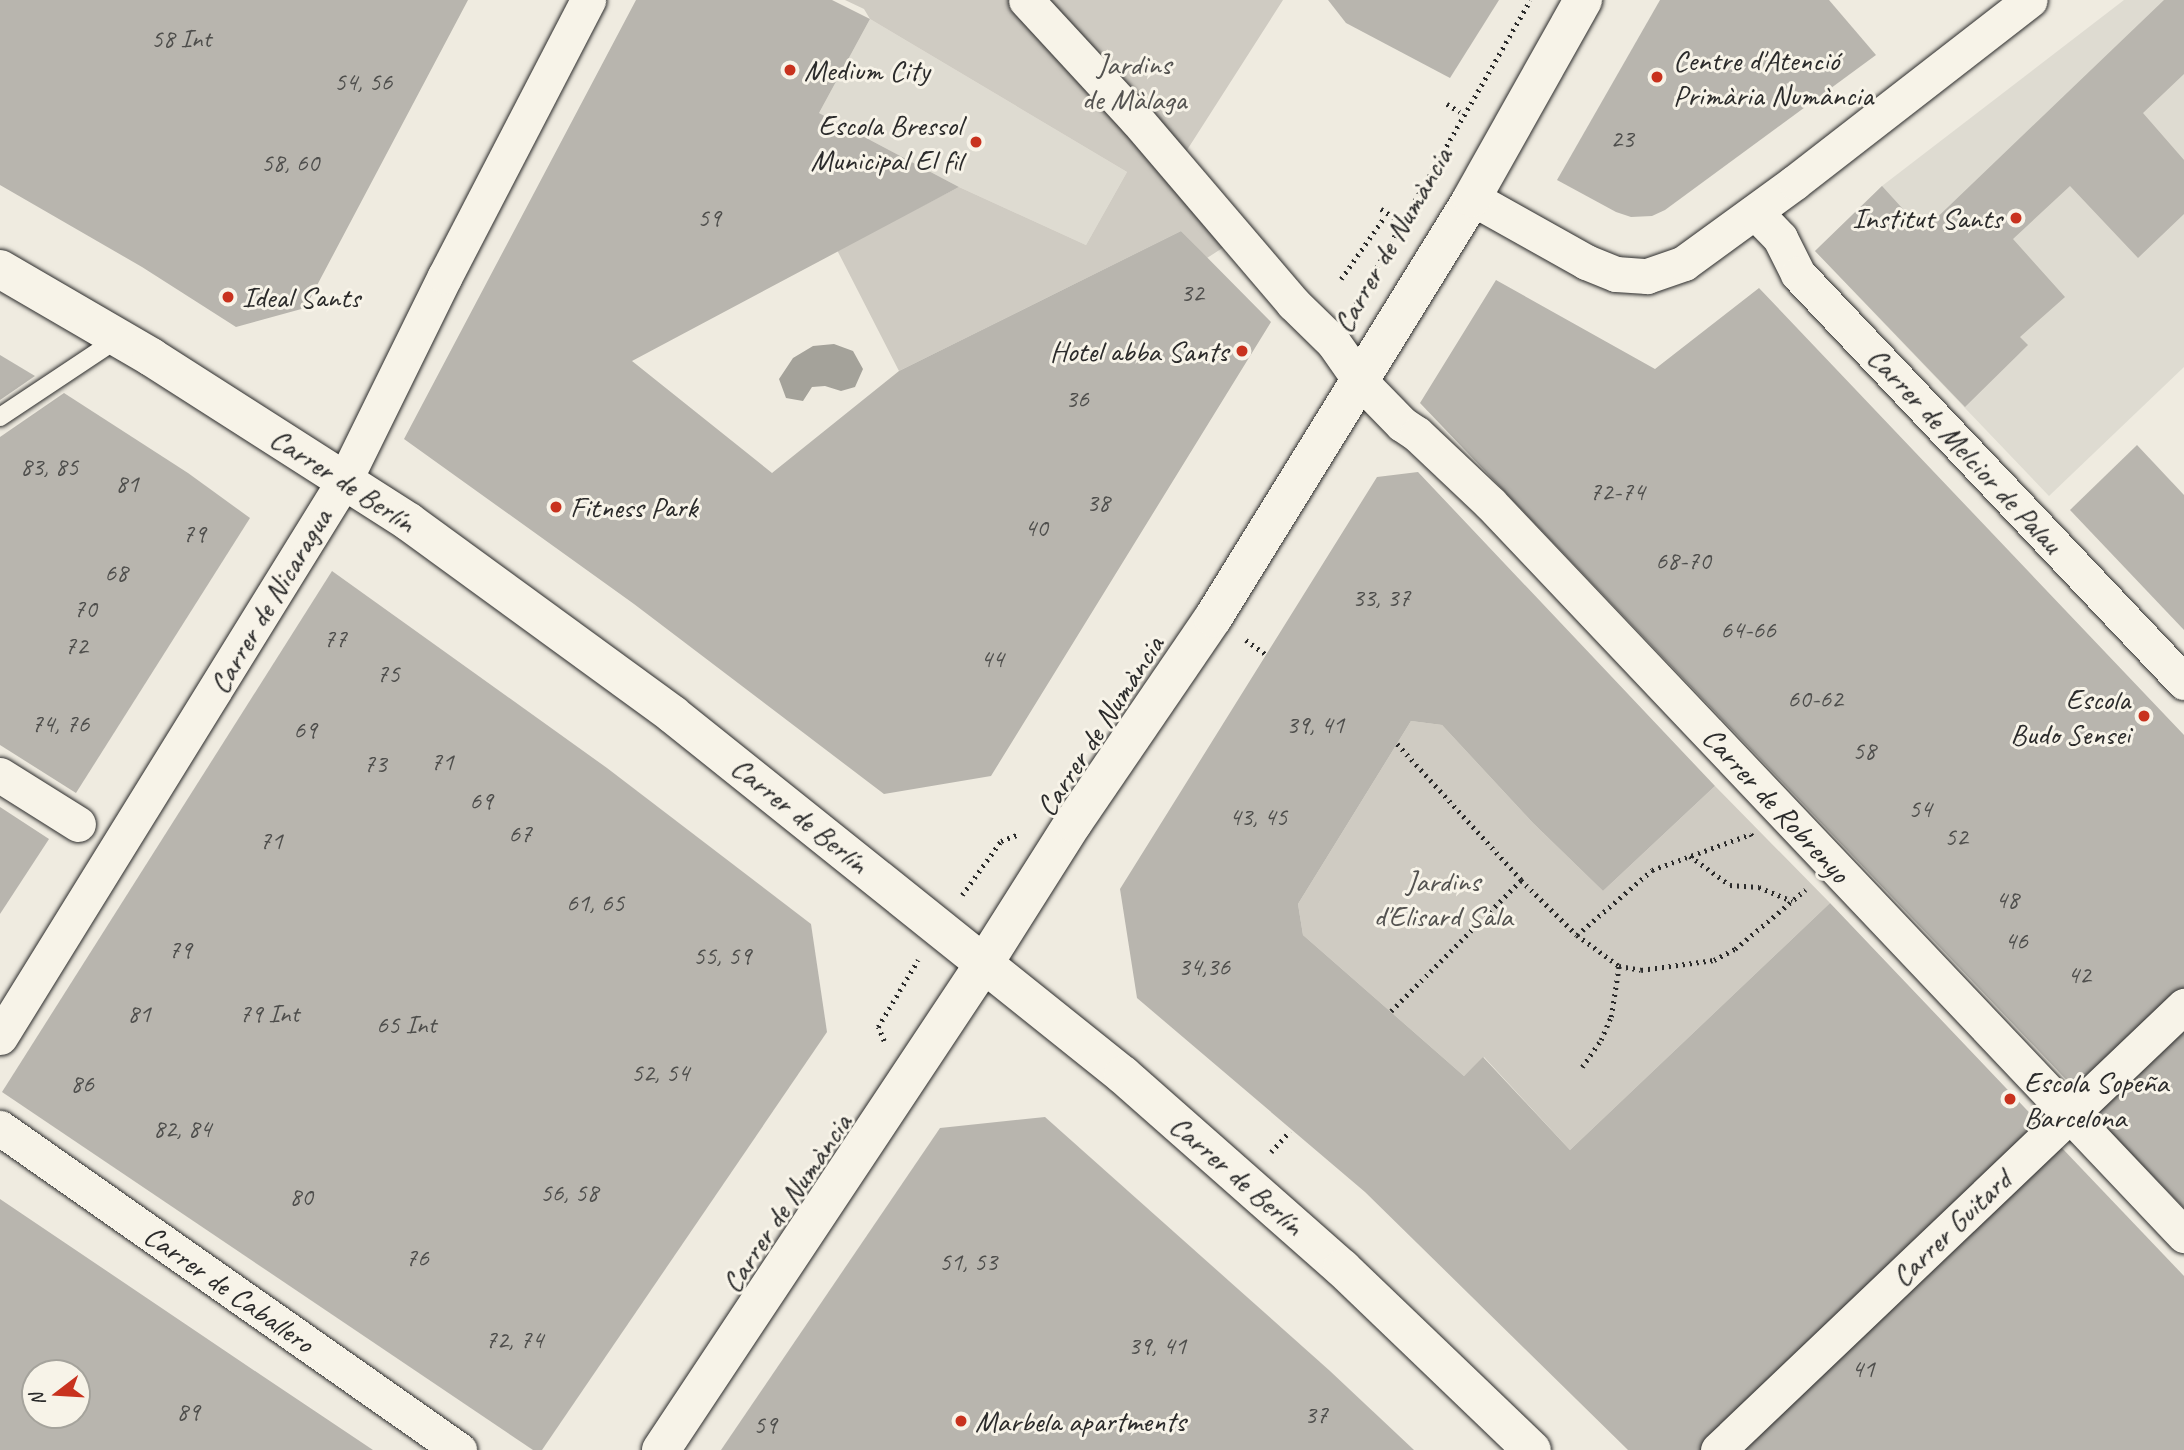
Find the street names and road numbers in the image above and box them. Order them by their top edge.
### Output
street label: Carrer de Numància [1325,142,1459,338]
street label: Carrer de Melcior de Palau [1860,339,2070,561]
street label: Carrer de Berlín [264,420,422,540]
street label: Carrer de Nicaragua [201,502,339,700]
street label: Carrer de Numància [1029,630,1171,822]
street label: Carrer de Robrenyo [1695,720,1857,890]
street label: Carrer de Berlín [724,749,876,881]
street label: Carrer de Numància [713,1107,859,1299]
street label: Carrer de Berlín [1163,1107,1311,1243]
street label: Carrer Guitard [1884,1162,2018,1294]
street label: Carrer de Caballero [137,1217,321,1361]

